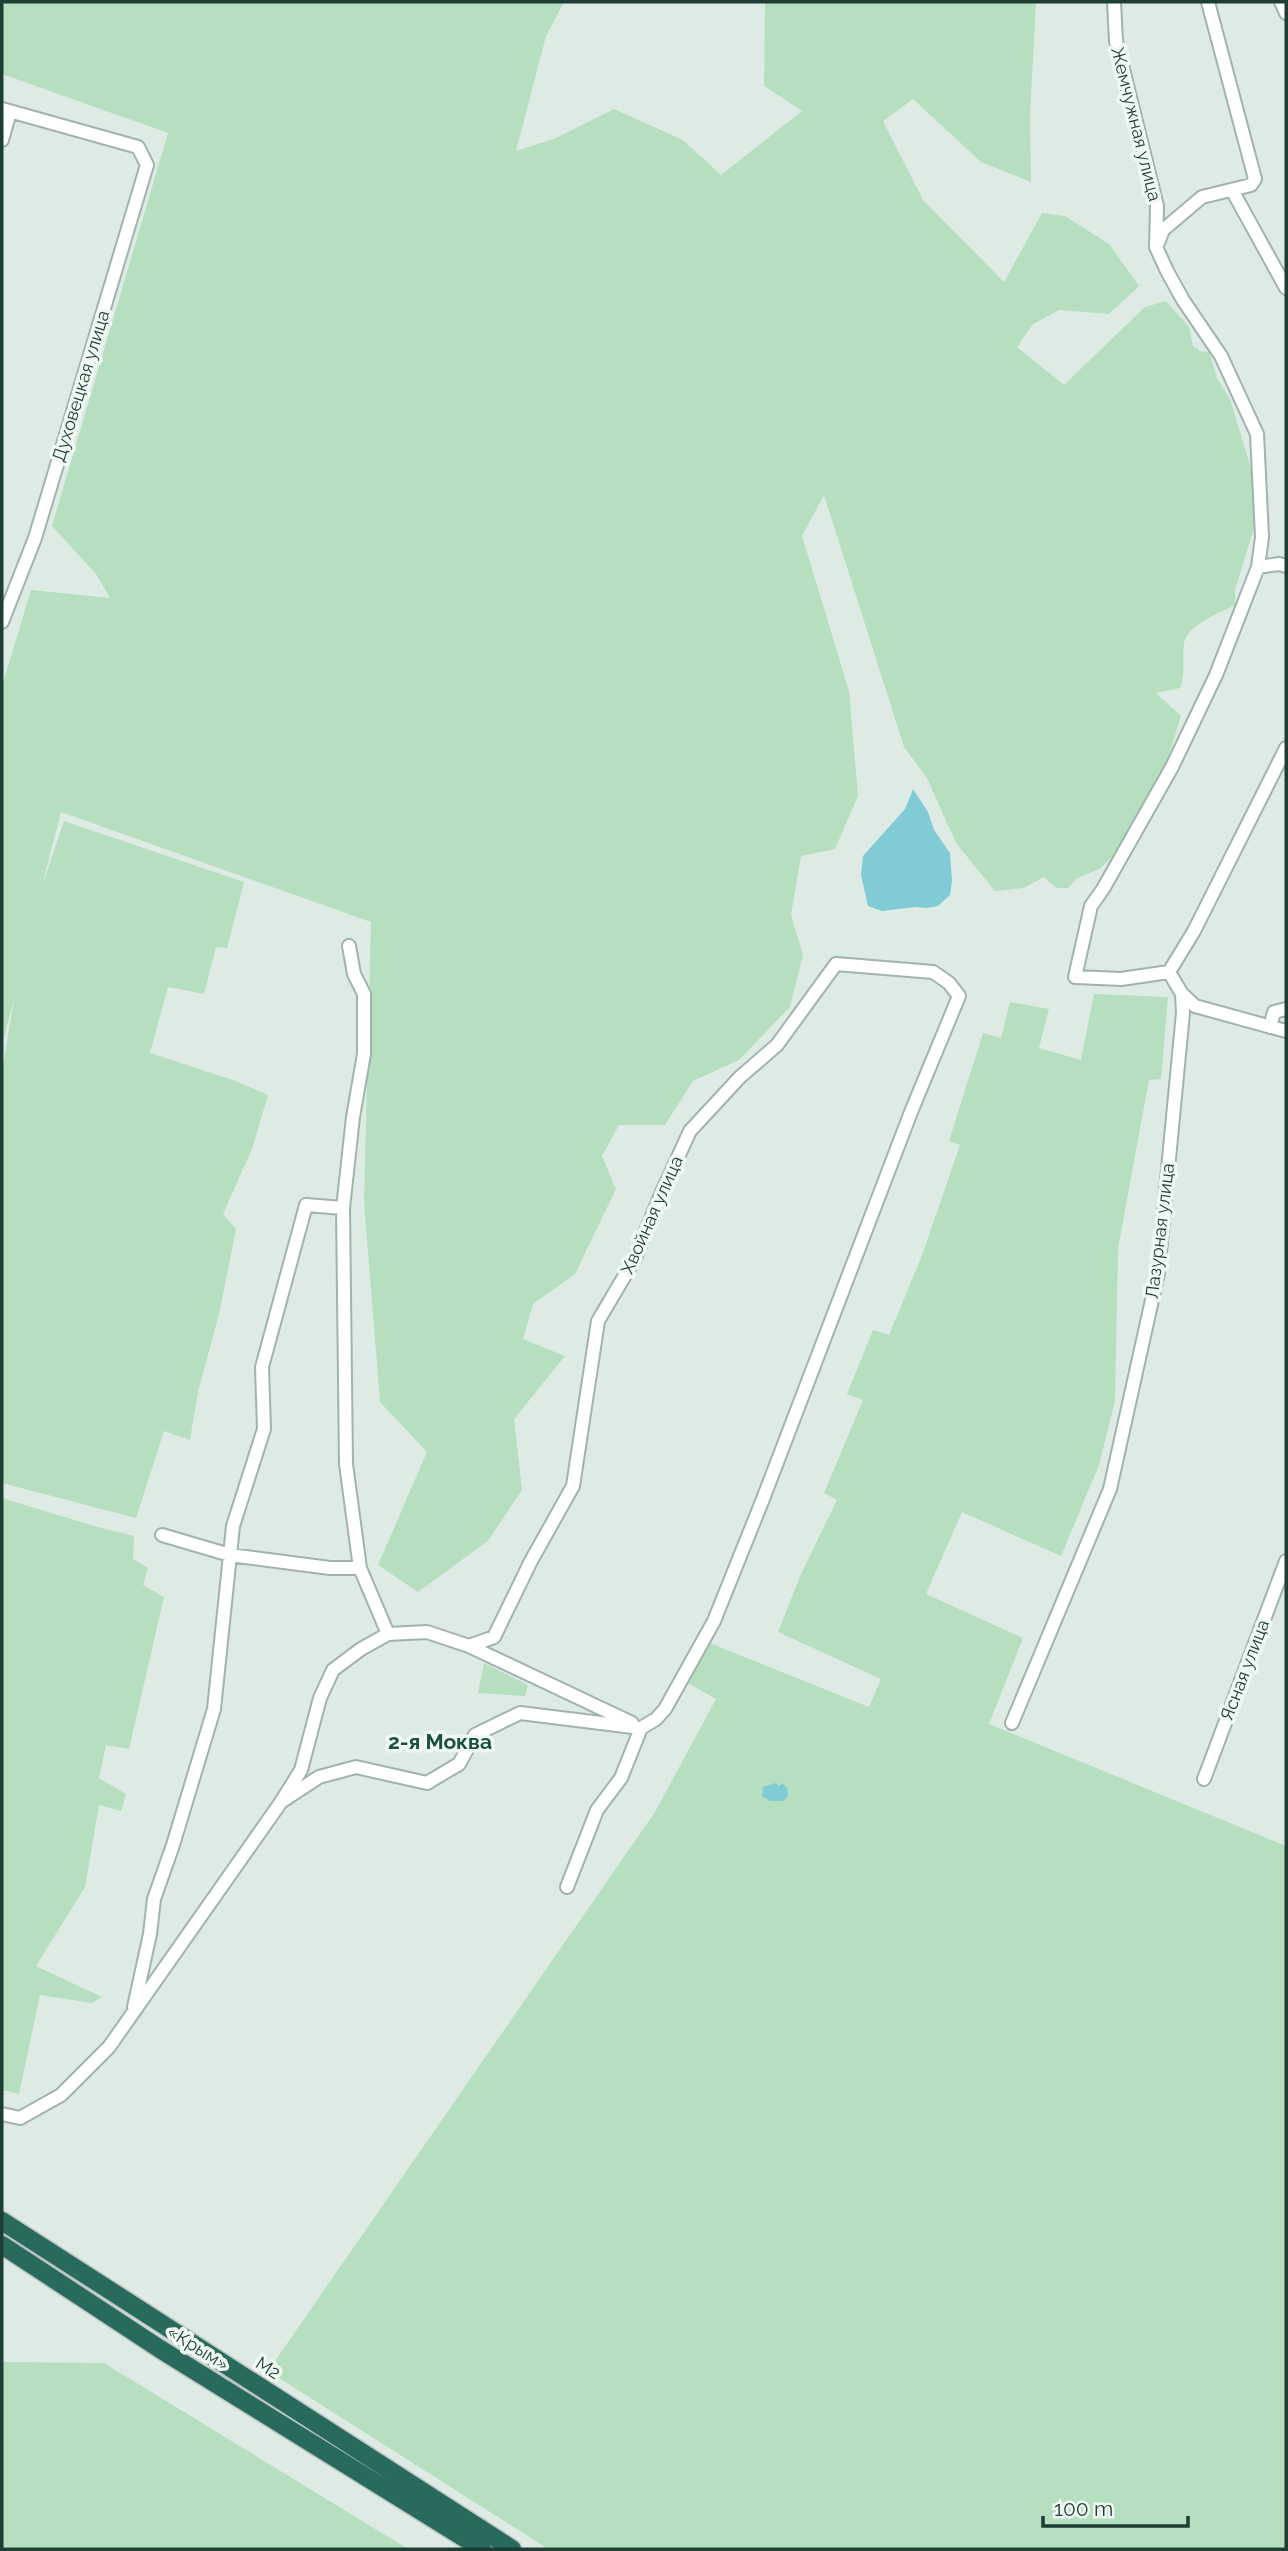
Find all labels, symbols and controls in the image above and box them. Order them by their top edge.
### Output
street label: Жемчужная улица [1107,45,1166,203]
street label: Духовецкая улица [48,308,114,464]
street label: Хвойная улица [616,1152,687,1277]
street label: Лазурная улица [1141,1162,1178,1300]
street label: Ясная улица [1216,1617,1273,1723]
district label: 2-я Моква [388,1729,492,1754]
street label: «Крым» [164,2321,233,2374]
street label: М2 [252,2352,285,2383]
scale bar [1043,2484,1188,2528]
text: 100 m [1054,2496,1113,2521]

